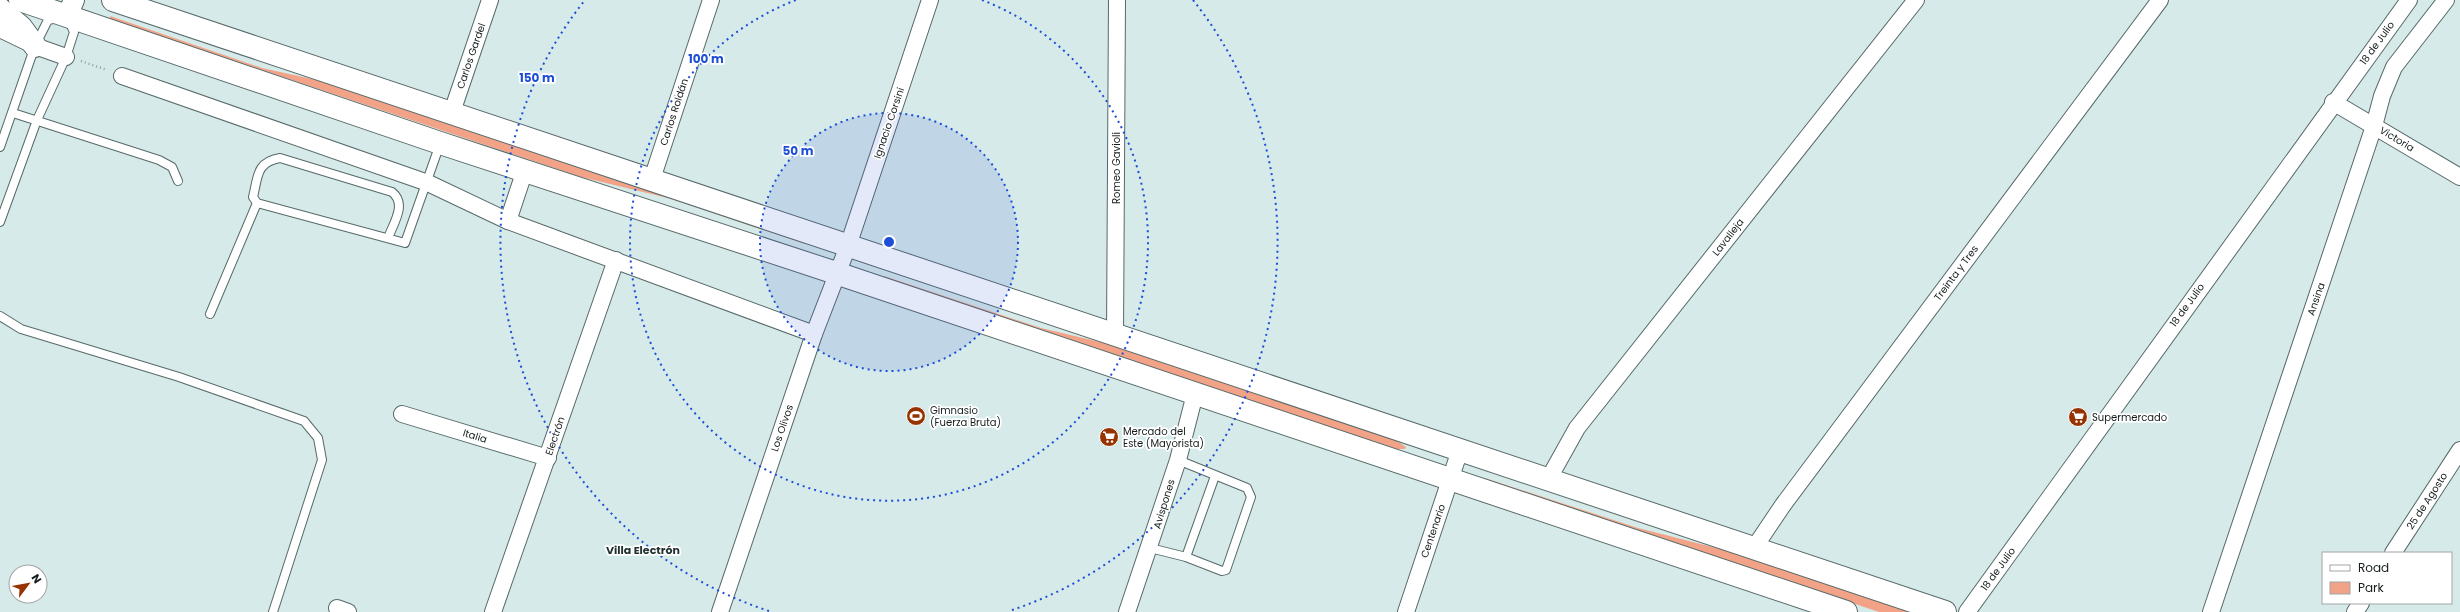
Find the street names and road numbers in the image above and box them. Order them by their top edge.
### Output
street label: 18 de Julio [2356,18,2398,68]
street label: Carlos Gardel [453,21,489,91]
street label: Carlos Roldán [656,76,692,148]
street label: Ignacio Corsini [870,85,908,161]
street label: Victoria [2377,123,2417,155]
street label: Romeo Gavioli [1109,132,1124,204]
street label: Lavalleja [1709,215,1747,259]
street label: Treinta y Tres [1930,242,1982,304]
street label: 18 de Julio [2166,280,2208,330]
street label: Ansina [2303,280,2329,318]
street label: Los Olivos [767,403,797,453]
street label: Electrón [541,415,569,457]
street label: Italia [461,425,489,447]
street label: 25 de Agosto [2403,469,2451,533]
street label: Avispones [1149,477,1179,531]
street label: Centenario [1417,502,1449,560]
street label: 18 de Julio [1977,544,2019,594]

